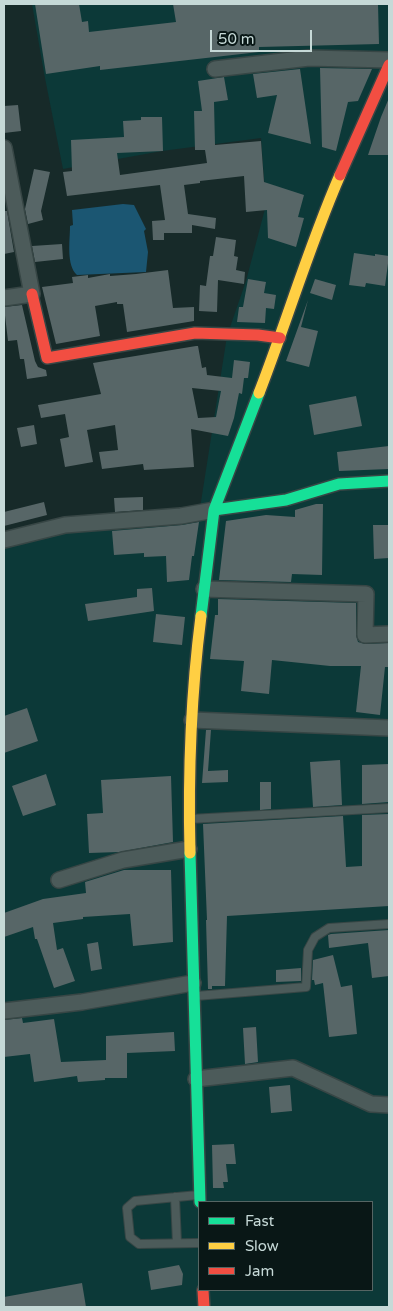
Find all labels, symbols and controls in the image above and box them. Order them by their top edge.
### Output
scale bar [213,20,316,52]
text: 50 m [218,30,255,48]
legend [198,1201,373,1291]
text: Fast [245,1212,274,1230]
text: Slow [245,1237,279,1255]
text: Jam [245,1262,274,1280]

